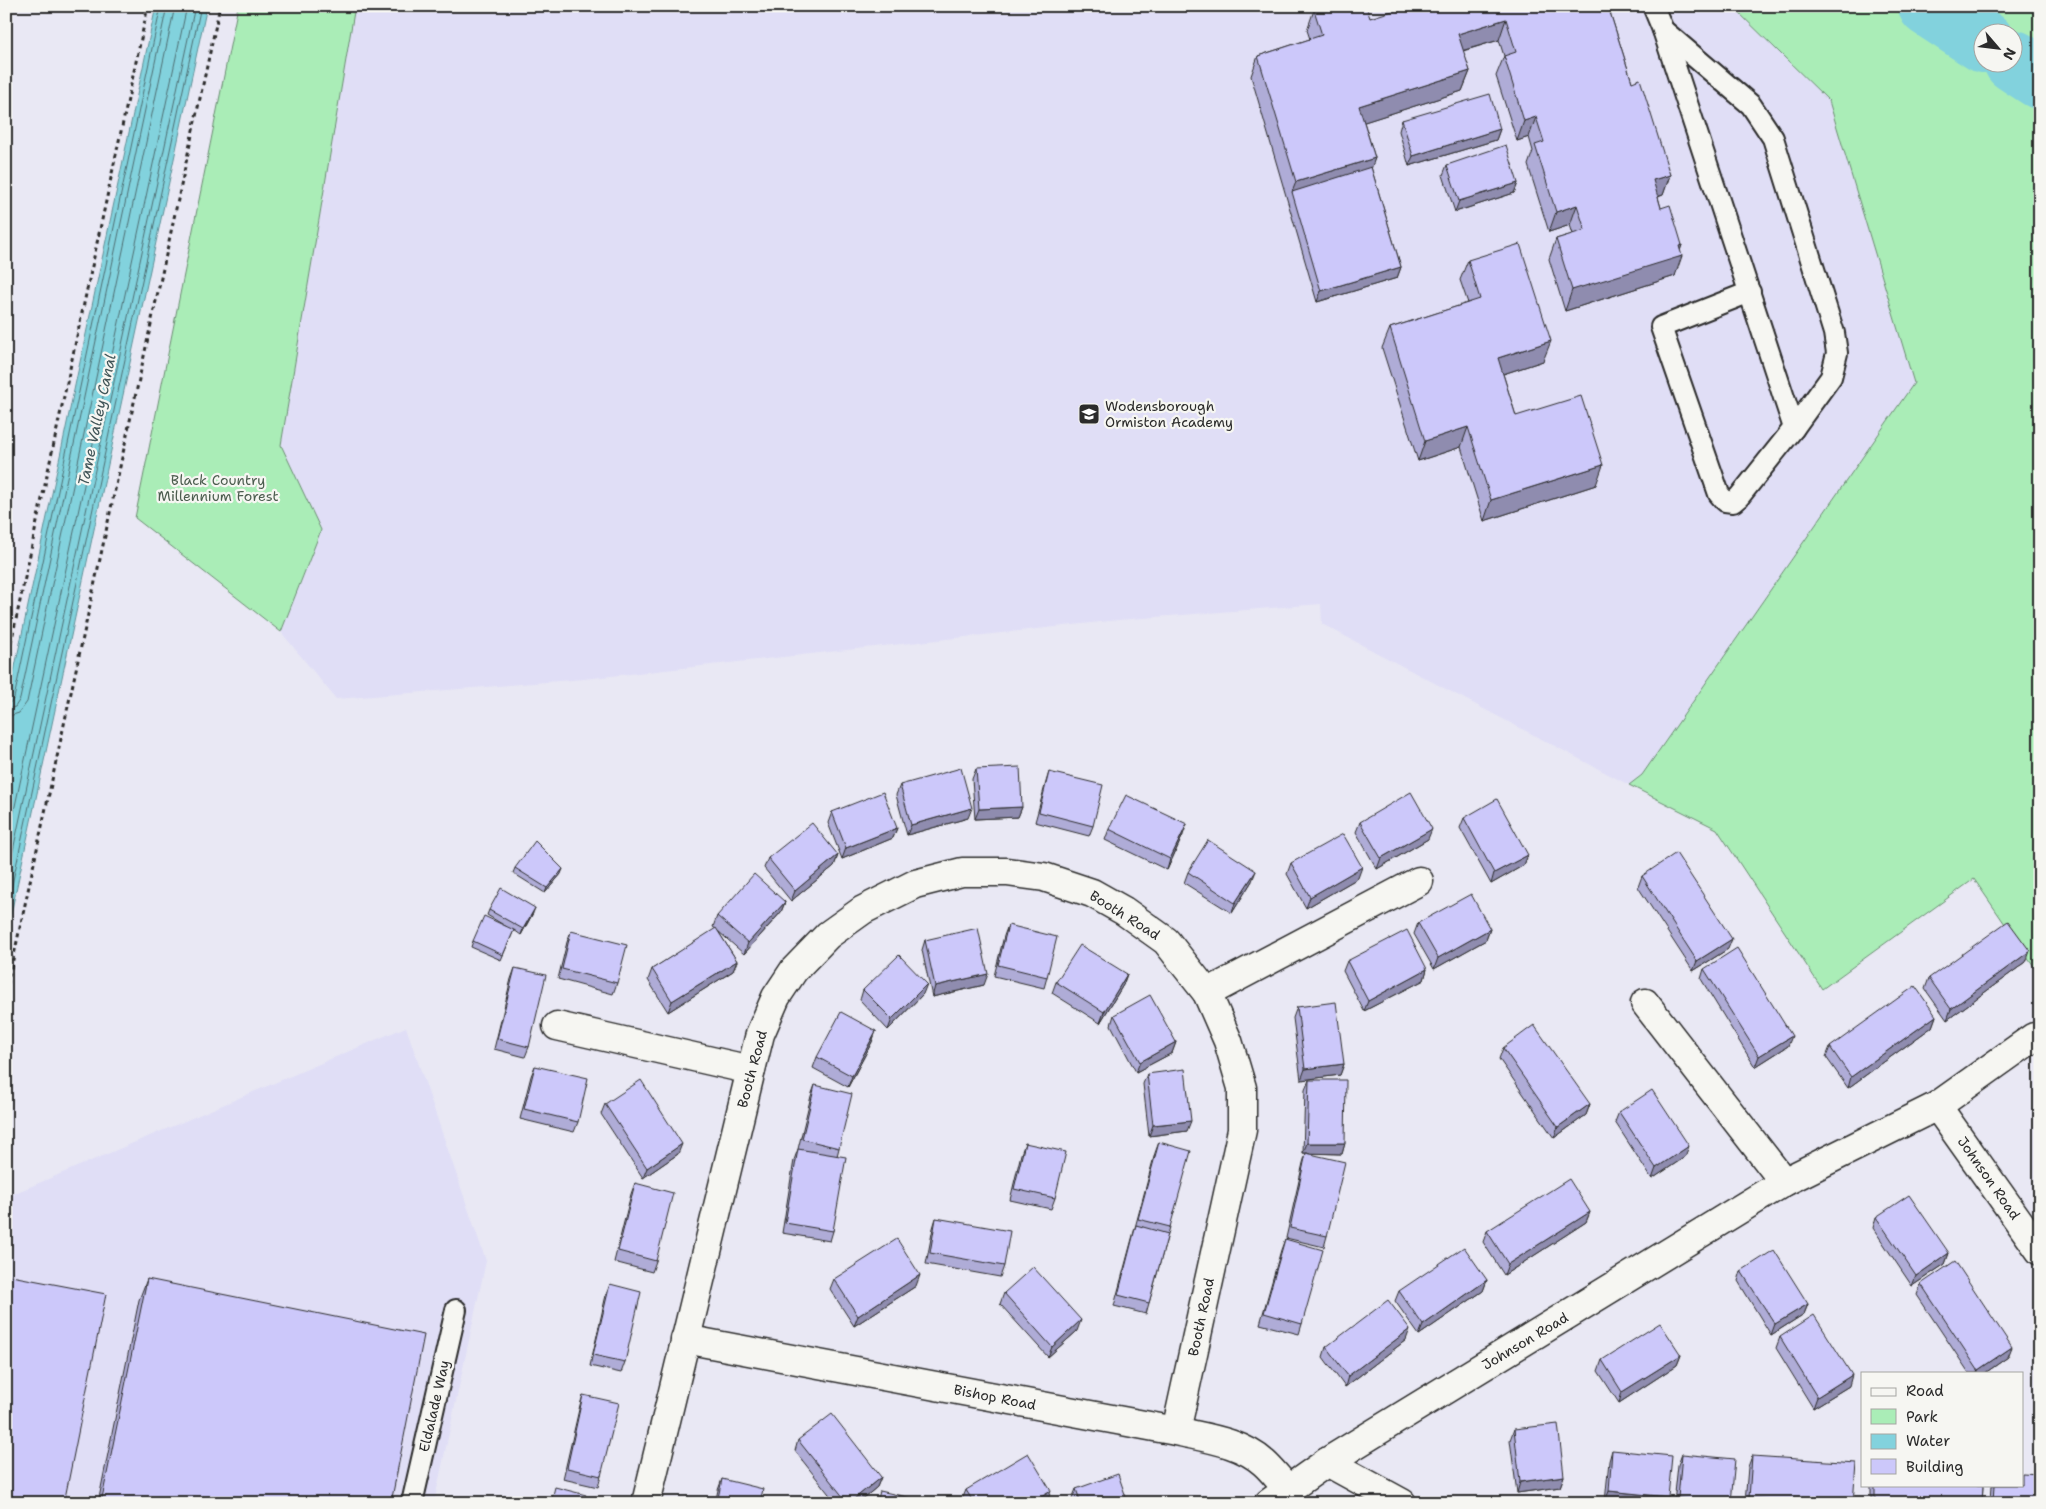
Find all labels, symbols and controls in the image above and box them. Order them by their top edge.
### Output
north arrow [1974,22,2024,72]
text: N [1999,45,2020,63]
water label: Tame Valley Canal [73,352,121,488]
place label: Wodensborough Ormiston Academy [1105,397,1233,431]
school or university icon: Wodensborough Ormiston Academy [1077,402,1101,426]
park label: Black Country Millennium Forest [157,471,279,505]
street label: Booth Road [1086,886,1164,944]
street label: Booth Road [733,1028,771,1110]
street label: Johnson Road [1954,1133,2024,1223]
street label: Booth Road [1184,1276,1218,1358]
street label: Johnson Road [1479,1308,1571,1374]
street label: Eldalade Way [415,1358,453,1454]
legend [1861,1372,2024,1486]
street label: Bishop Road [952,1380,1038,1414]
text: Road [1906,1381,1944,1401]
text: Park [1906,1407,1938,1427]
text: Water [1906,1431,1950,1451]
text: Building [1906,1457,1963,1477]

